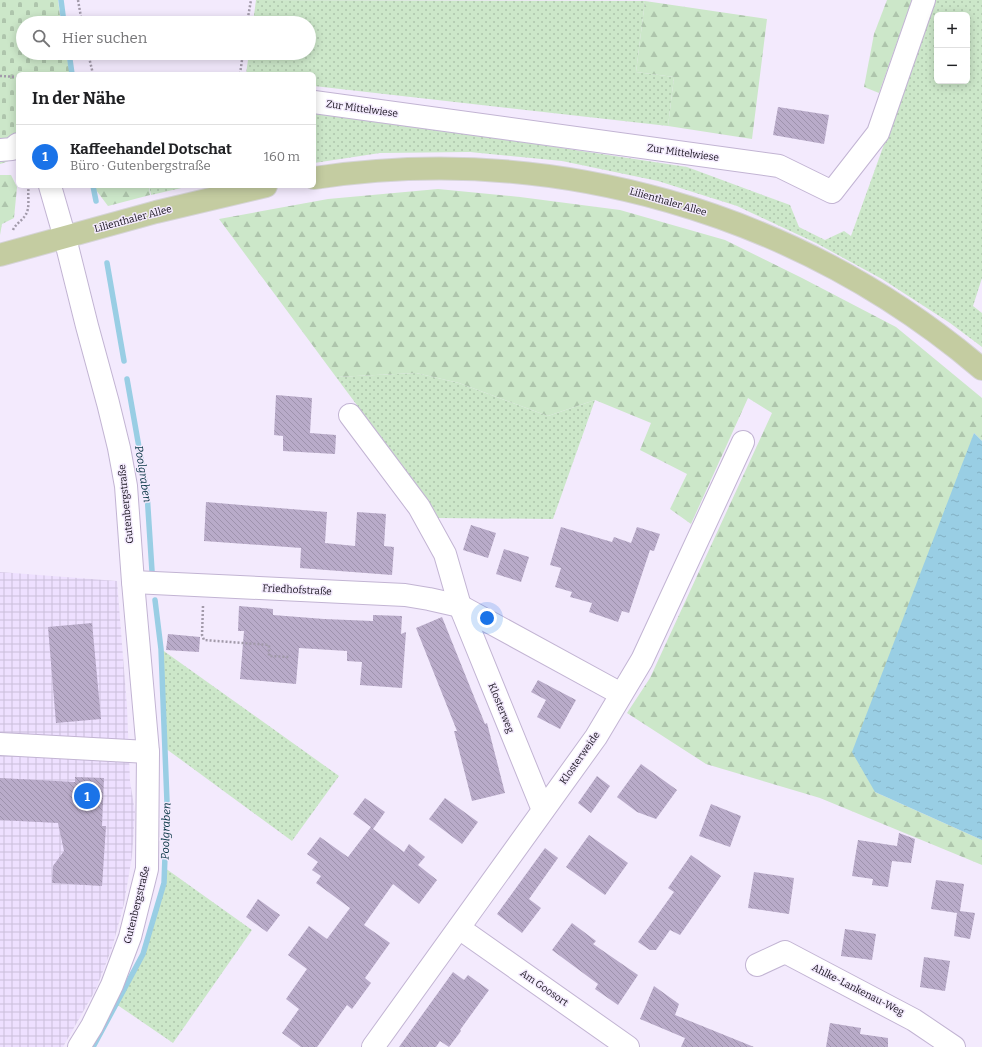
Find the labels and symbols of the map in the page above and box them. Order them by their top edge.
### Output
street label: Zur Mittelwiese [325,98,399,120]
street label: Zur Mittelwiese [646,142,720,164]
street label: Lilienthaler Allee [628,185,708,219]
street label: Lilienthaler Allee [93,203,173,235]
water label: Poolgraben [132,445,154,504]
street label: Gutenbergstraße [116,464,136,544]
street label: Friedhofstraße [262,582,332,598]
your location [477,608,497,628]
street label: Klosterweg [486,681,517,735]
street label: Klosterweide [557,729,603,787]
pin: 1 [74,781,100,811]
water label: Poolgraben [159,802,174,860]
street label: Gutenbergstraße [122,865,152,945]
street label: Ahlke-Lankenau-Weg [810,962,907,1019]
street label: Am Goosort [518,967,571,1009]

